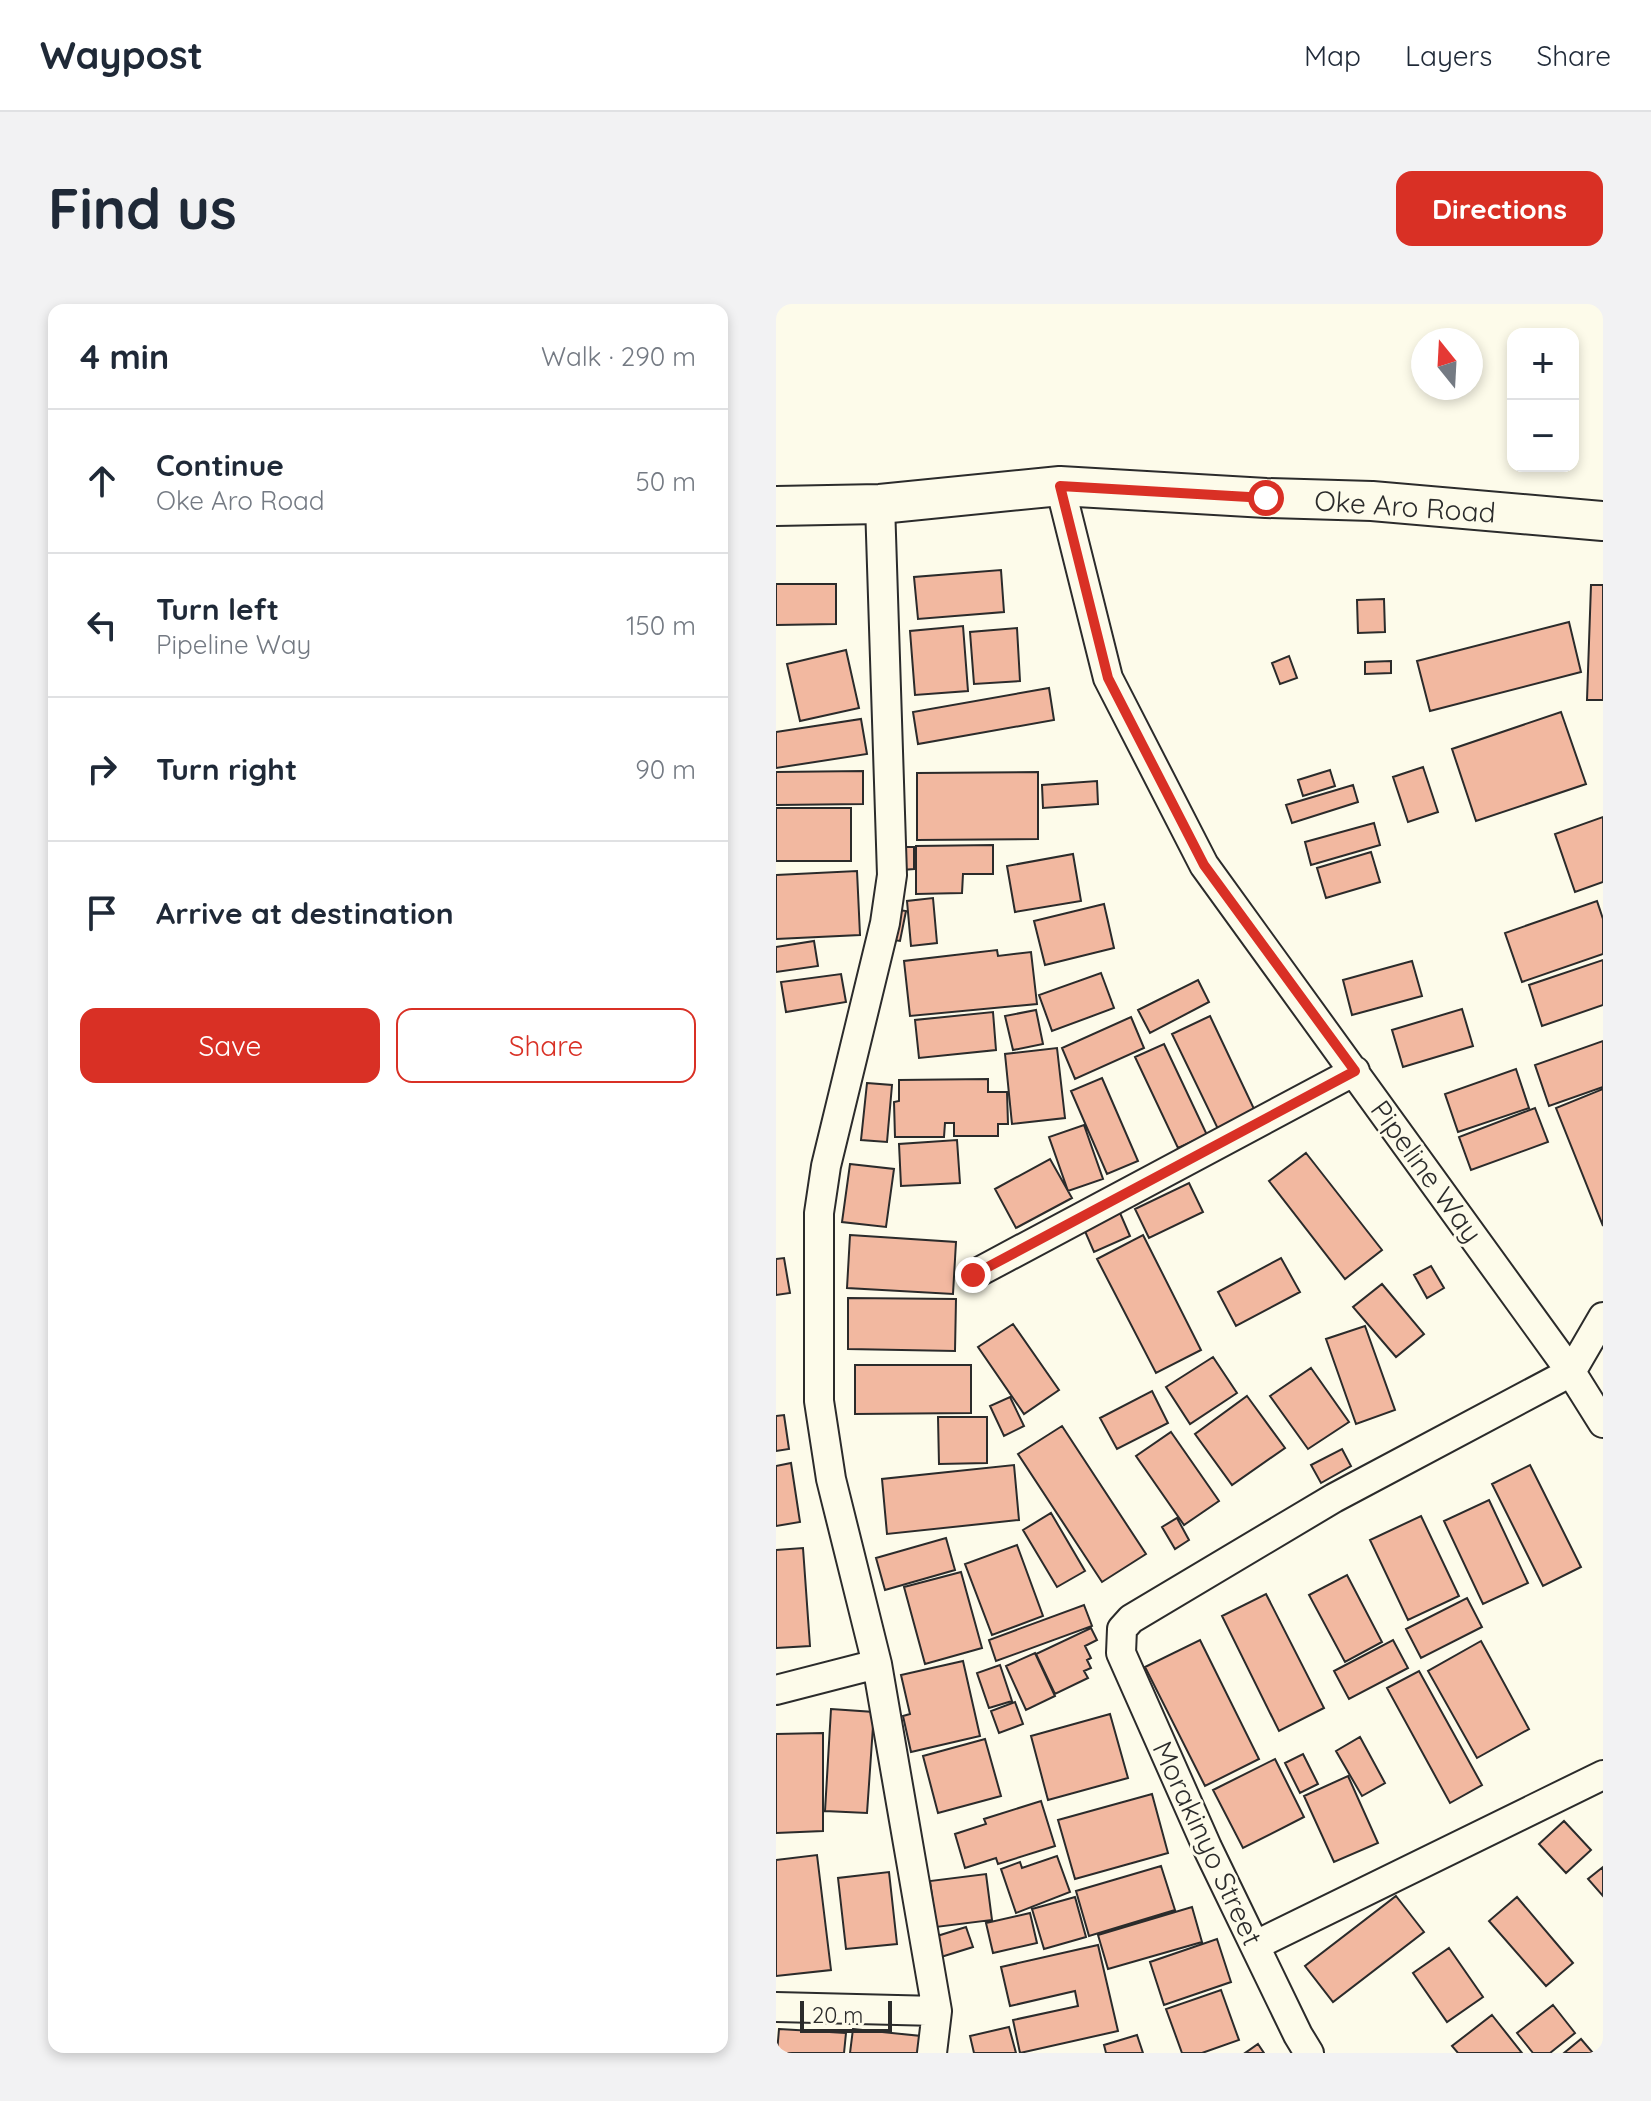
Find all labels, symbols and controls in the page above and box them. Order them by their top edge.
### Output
text: Waypost [40,31,203,79]
text: Map [1304,38,1361,73]
text: Layers [1405,38,1492,73]
text: Share [1536,38,1611,73]
button: Directions [1396,171,1603,246]
text: Find us [48,173,237,243]
north arrow [1411,328,1483,400]
map controls [1507,328,1579,472]
button: + [1507,328,1579,400]
text: 4 min [80,335,169,378]
text: Walk · 290 m [541,340,696,373]
button: − [1507,400,1579,472]
text: Continue [156,446,284,484]
icon: ahead [80,459,124,503]
text: 50 m [636,465,696,498]
route start [1248,480,1284,516]
street label: Oke Aro Road [1313,482,1497,530]
text: Oke Aro Road [156,484,325,517]
text: Turn left [156,590,279,628]
icon: left [80,603,124,647]
text: 150 m [626,609,696,642]
text: Pipeline Way [156,628,311,661]
icon: right [80,747,124,791]
text: Turn right [156,750,297,788]
text: 90 m [635,753,696,786]
icon: arrive [80,891,124,935]
text: Arrive at destination [156,894,454,932]
button: Save [80,1008,380,1083]
button: Share [396,1008,696,1083]
street label: Pipeline Way [1364,1093,1490,1249]
route end [955,1257,991,1293]
street label: Morakinyo Street [1145,1735,1271,1951]
scale bar [800,1997,892,2033]
text: 20 m [812,2001,863,2029]

